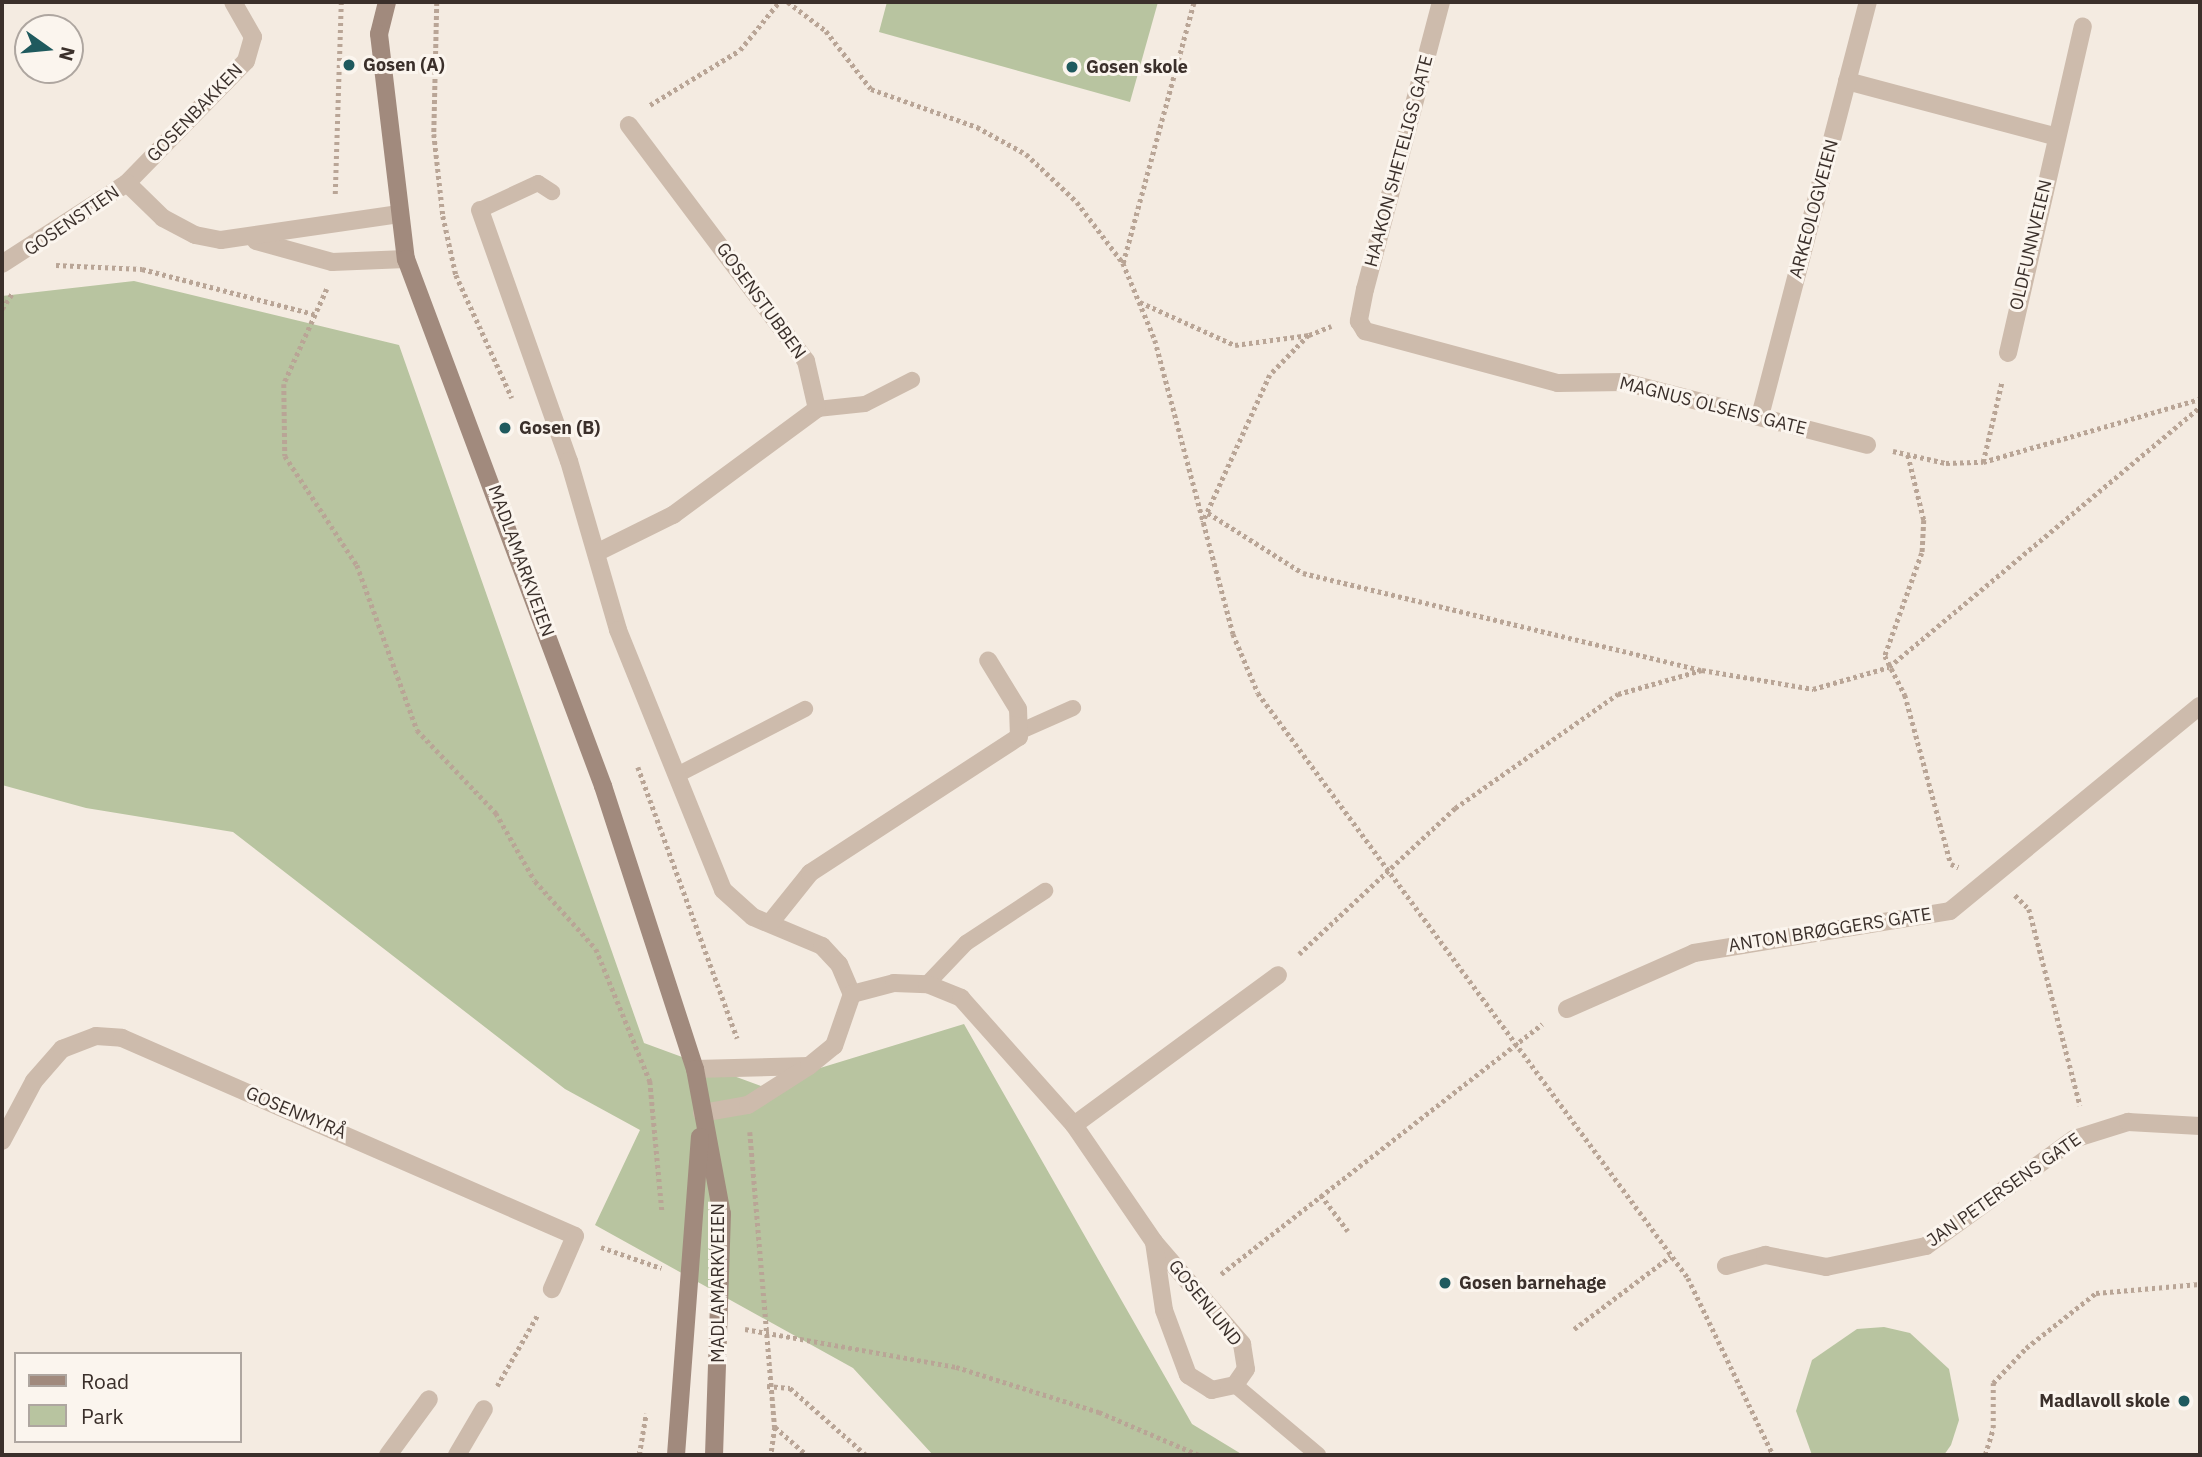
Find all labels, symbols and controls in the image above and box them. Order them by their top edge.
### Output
north arrow [14,14,84,84]
text: N [54,44,81,64]
street label: HAAKON SHETELIGS GATE [1360,53,1438,269]
place label: Gosen (A) [363,54,445,76]
place label: Gosen skole [1086,56,1188,78]
marker: Gosen (A) [341,57,357,73]
street label: GOSENBAKKEN [143,59,247,167]
marker: Gosen skole [1064,59,1080,75]
street label: ARKEOLOGVEIEN [1785,137,1843,281]
street label: OLDFUNNVEIEN [2005,178,2057,312]
street label: GOSENSTIEN [20,181,124,261]
street label: GOSENSTUBBEN [712,239,810,363]
street label: MAGNUS OLSENS GATE [1617,372,1809,440]
place label: Gosen (B) [519,417,600,439]
marker: Gosen (B) [497,420,513,436]
street label: MADLAMARKVEIEN [484,482,558,640]
street label: ANTON BRØGGERS GATE [1727,903,1933,957]
street label: GOSENMYRÅ [242,1082,350,1144]
street label: JAN PETERSENS GATE [1923,1129,2085,1251]
street label: MADLAMARKVEIEN [707,1203,729,1363]
street label: GOSENLUND [1164,1256,1246,1350]
place label: Gosen barnehage [1459,1272,1606,1294]
marker: Gosen barnehage [1437,1275,1453,1291]
legend [14,1352,242,1443]
text: Road [81,1367,129,1395]
place label: Madlavoll skole [2039,1390,2170,1412]
marker: Madlavoll skole [2176,1393,2192,1409]
text: Park [81,1402,124,1430]

